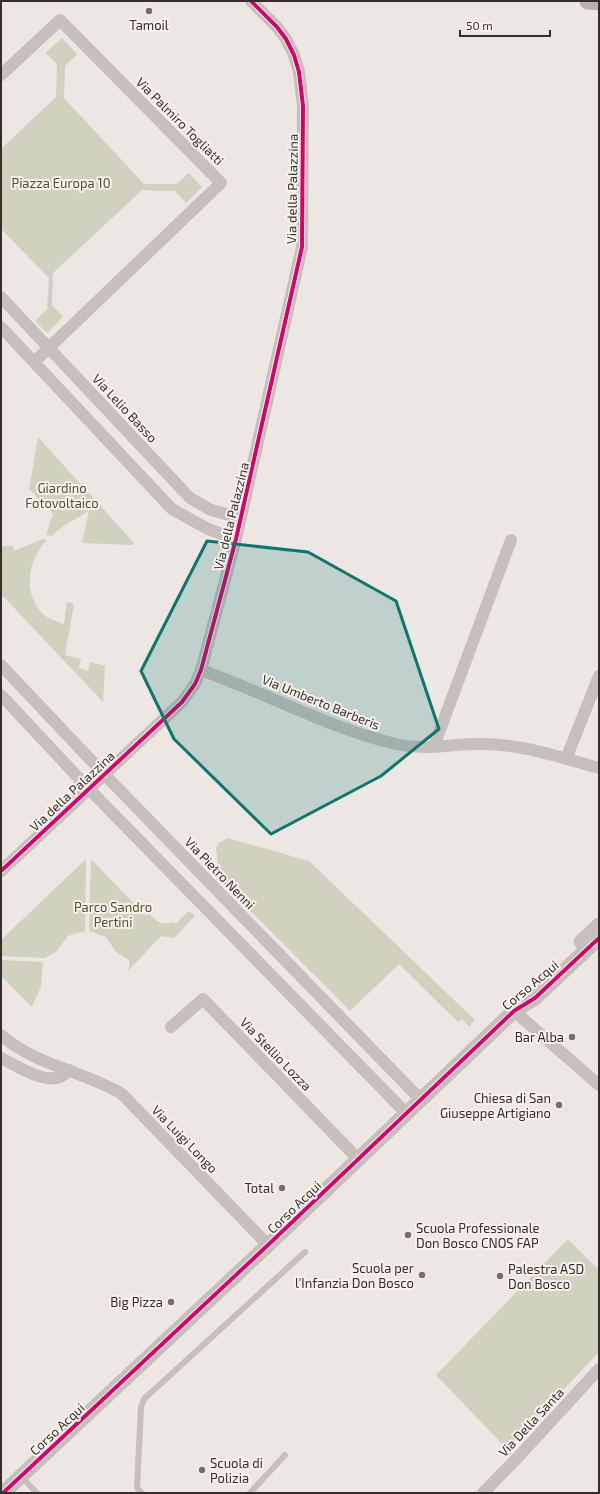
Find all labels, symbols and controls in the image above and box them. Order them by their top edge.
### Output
marker: Tamoil [144,6,154,16]
scale bar [460,12,550,38]
place label: Tamoil [129,17,169,33]
text: 50 m [466,18,493,32]
street label: Via Palmiro Togliatti [133,74,227,168]
street label: Via della Palazzina [283,134,301,244]
park label: Piazza Europa 10 [11,175,111,191]
street label: Via Lelio Basso [89,370,161,446]
street label: Via della Palazzina [210,461,252,571]
park label: Giardino Fotovoltaico [25,480,99,511]
street label: Via Umberto Barberis [260,671,382,733]
street label: Via della Palazzina [26,748,118,834]
street label: Via Pietro Nenni [182,834,258,912]
park label: Parco Sandro Pertini [74,899,152,930]
street label: Corso Acqui [498,957,562,1013]
street label: Via Stellio Lozza [237,1014,315,1094]
place label: Bar Alba [515,1029,564,1045]
marker: Bar Alba [567,1032,577,1042]
place label: Chiesa di San Giuseppe Artigiano [440,1090,551,1121]
marker: Chiesa di San Giuseppe Artigiano [554,1100,564,1110]
street label: Via Luigi Longo [149,1102,221,1176]
street label: Corso Acqui [264,1177,324,1237]
place label: Total [245,1180,274,1196]
marker: Total [277,1183,287,1193]
place label: Scuola Professionale Don Bosco CNOS FAP [416,1220,540,1251]
marker: Scuola Professionale Don Bosco CNOS FAP [403,1230,413,1240]
place label: Scuola per l'Infanzia Don Bosco [295,1260,414,1291]
place label: Palestra ASD Don Bosco [508,1261,584,1292]
marker: Scuola per l'Infanzia Don Bosco [417,1270,427,1280]
marker: Palestra ASD Don Bosco [495,1271,505,1281]
place label: Big Pizza [110,1294,163,1310]
marker: Big Pizza [166,1297,176,1307]
street label: Via Della Santa [495,1384,567,1460]
street label: Corso Acqui [26,1400,88,1458]
place label: Scuola di Polizia [210,1455,263,1486]
marker: Scuola di Polizia [197,1465,207,1475]

